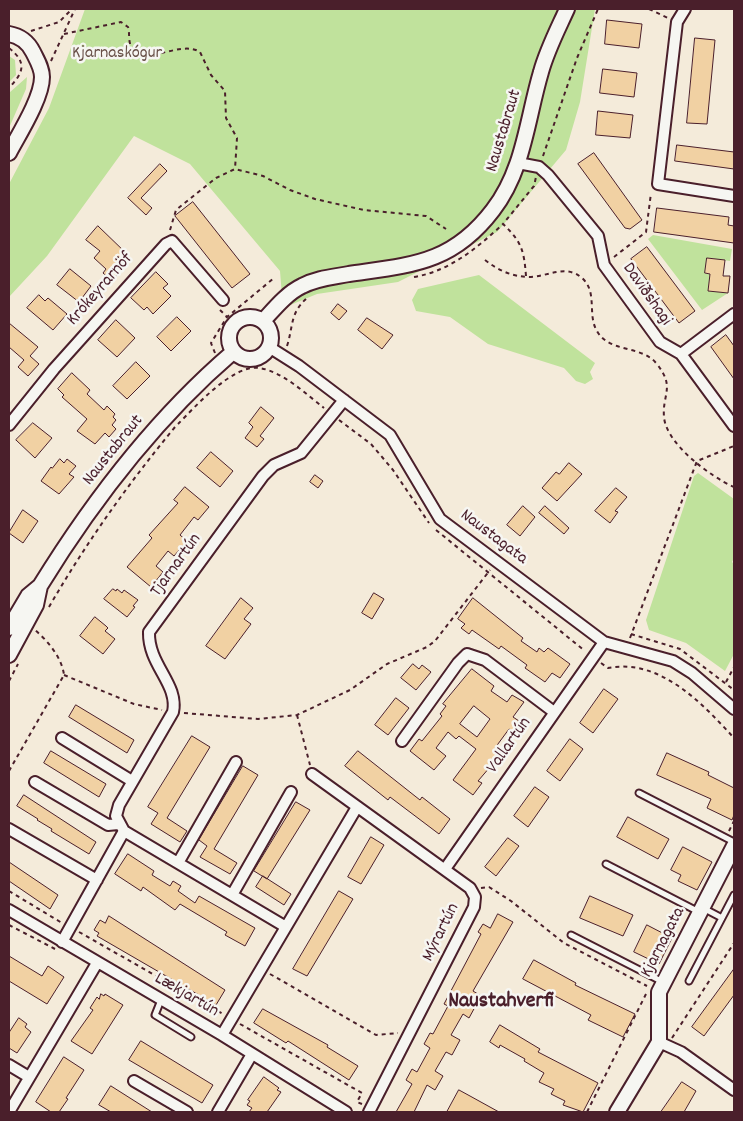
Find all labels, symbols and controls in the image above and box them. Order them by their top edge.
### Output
park label: Kjarnaskógur [72,44,162,66]
street label: Naustabraut [482,87,528,175]
street label: Krókeyrarnöf [63,249,139,331]
street label: Daviðshagi [616,259,676,331]
street label: Naustabraut [79,411,149,491]
street label: Naustagata [455,506,531,570]
street label: Tjarnartún [147,530,207,602]
street label: Vallartún [483,714,537,778]
street label: Mýrartún [419,900,465,966]
street label: Kjarnagata [637,904,691,982]
street label: Lækjartún [150,969,222,1023]
district label: Naustahverfi [448,990,554,1016]

